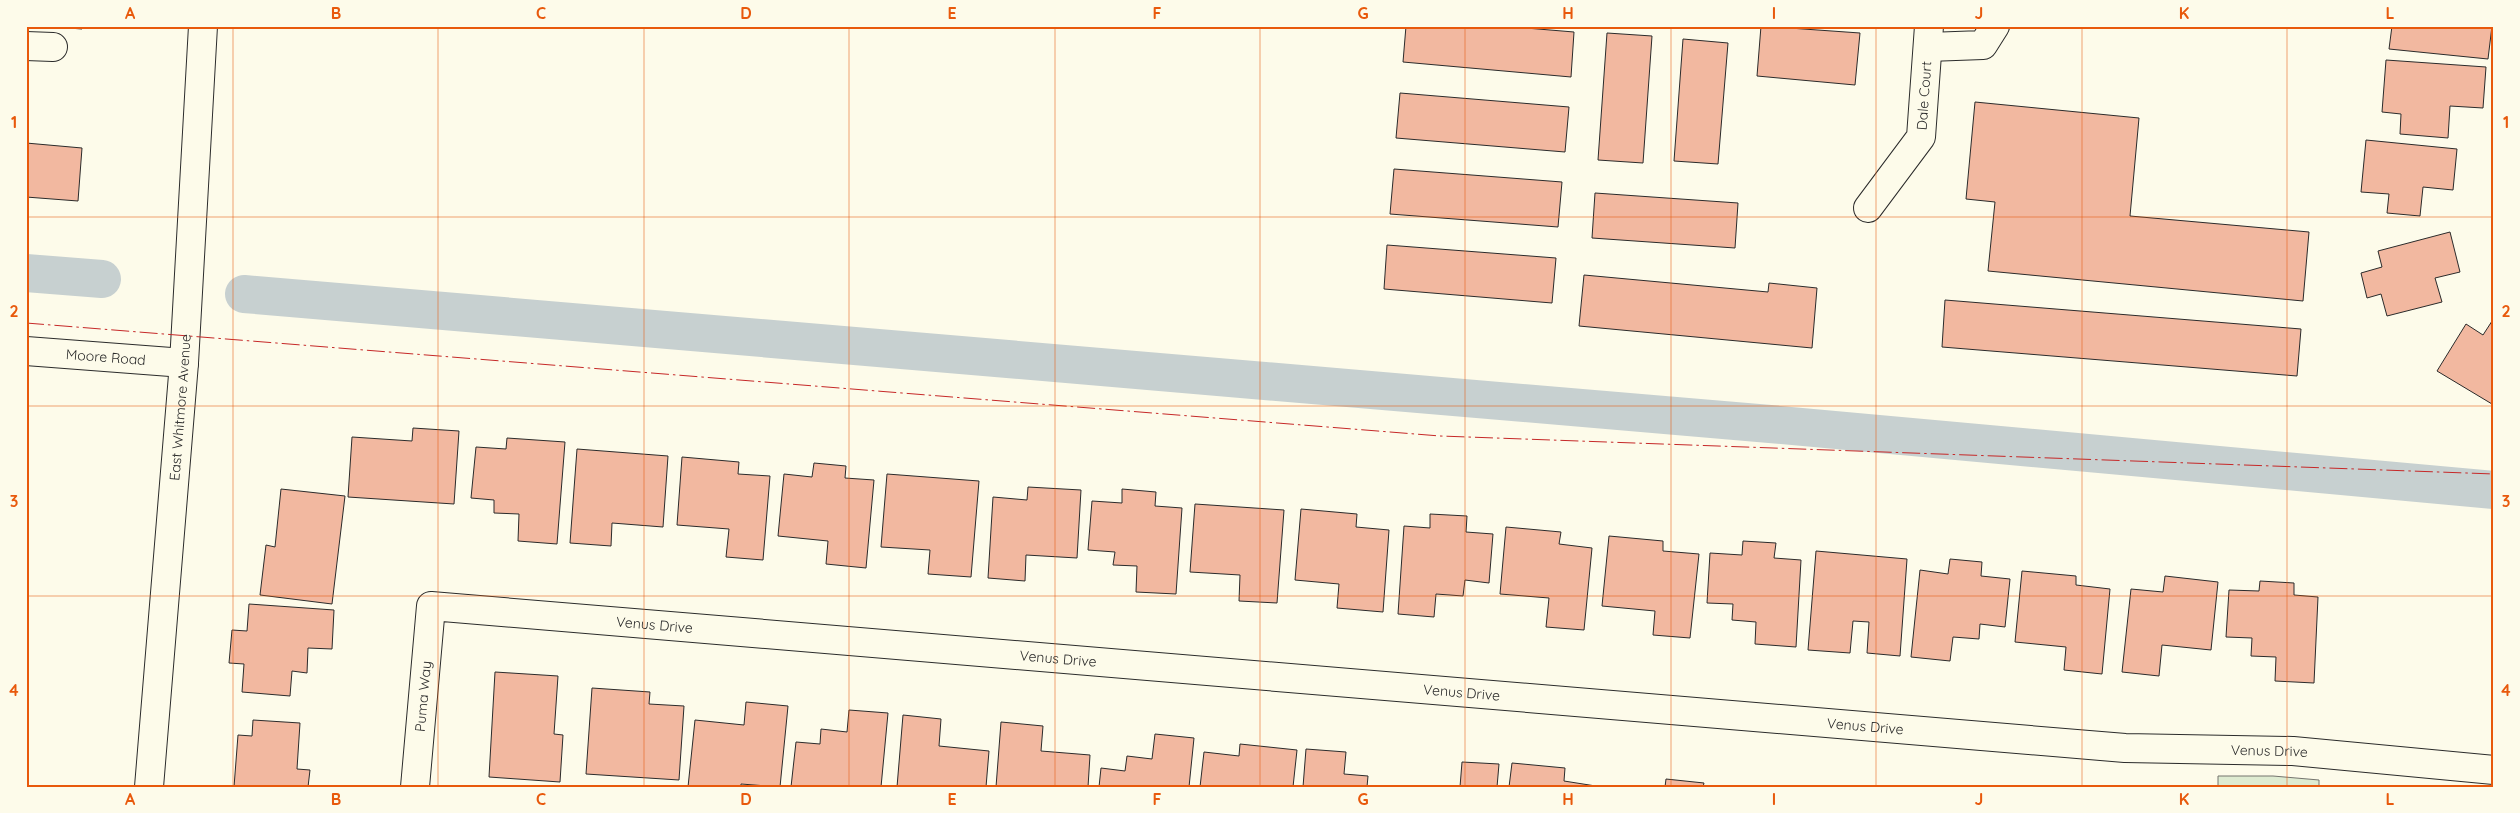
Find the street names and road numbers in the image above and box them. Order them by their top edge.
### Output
street label: Dale Court [1913,60,1935,131]
street label: East Whitmore Avenue [165,333,195,481]
street label: Moore Road [65,345,146,369]
street label: Venus Drive [615,613,694,637]
street label: Venus Drive [1019,646,1097,671]
street label: Puma Way [411,660,435,733]
street label: Venus Drive [1422,680,1501,705]
street label: Venus Drive [1826,714,1905,738]
street label: Venus Drive [2231,741,2309,761]

